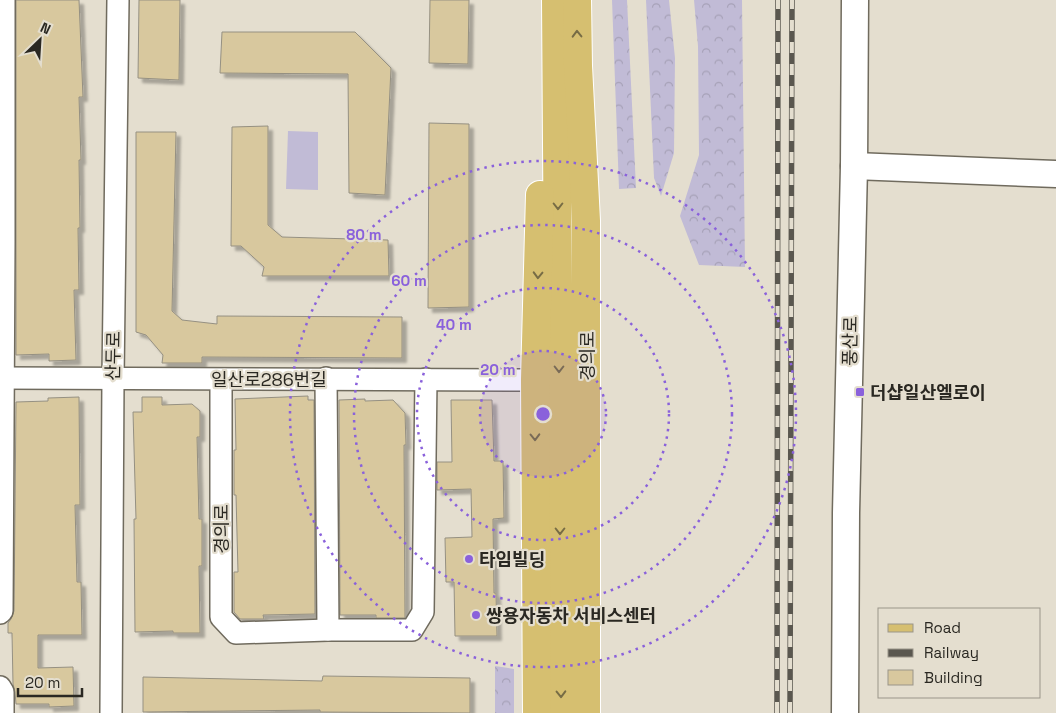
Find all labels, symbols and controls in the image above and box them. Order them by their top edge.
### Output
north arrow [15,15,65,65]
text: N [37,18,54,38]
one-way arrow [572,30,583,38]
one-way arrow [553,202,563,210]
text: 80 m [346,225,382,244]
text: 60 m [391,271,427,290]
one-way arrow [533,271,543,279]
text: 40 m [436,315,472,334]
street label: 풍산로 [838,316,862,366]
street label: 산두로 [101,331,125,381]
street label: 경의로 [576,331,599,381]
text: 20 m [480,360,516,379]
one-way arrow [554,365,564,373]
street label: 일산로286번길 [211,368,327,391]
place label: 더샵일산엘로이 [870,381,986,404]
marker: 더샵일산엘로이 [854,386,866,398]
centre of rings [534,405,552,423]
one-way arrow [530,433,541,441]
street label: 경의로 [210,504,233,554]
one-way arrow [555,528,565,535]
place label: 타임빌딩 [479,548,545,571]
marker: 타임빌딩 [463,553,475,565]
place label: 쌍용자동차 서비스센터 [486,604,656,627]
legend [878,608,1041,698]
marker: 쌍용자동차 서비스센터 [470,609,482,621]
text: Road [924,618,961,637]
text: Railway [924,643,979,662]
scale bar [18,666,81,698]
text: Building [924,668,983,687]
text: 20 m [25,673,60,692]
one-way arrow [556,690,566,698]

